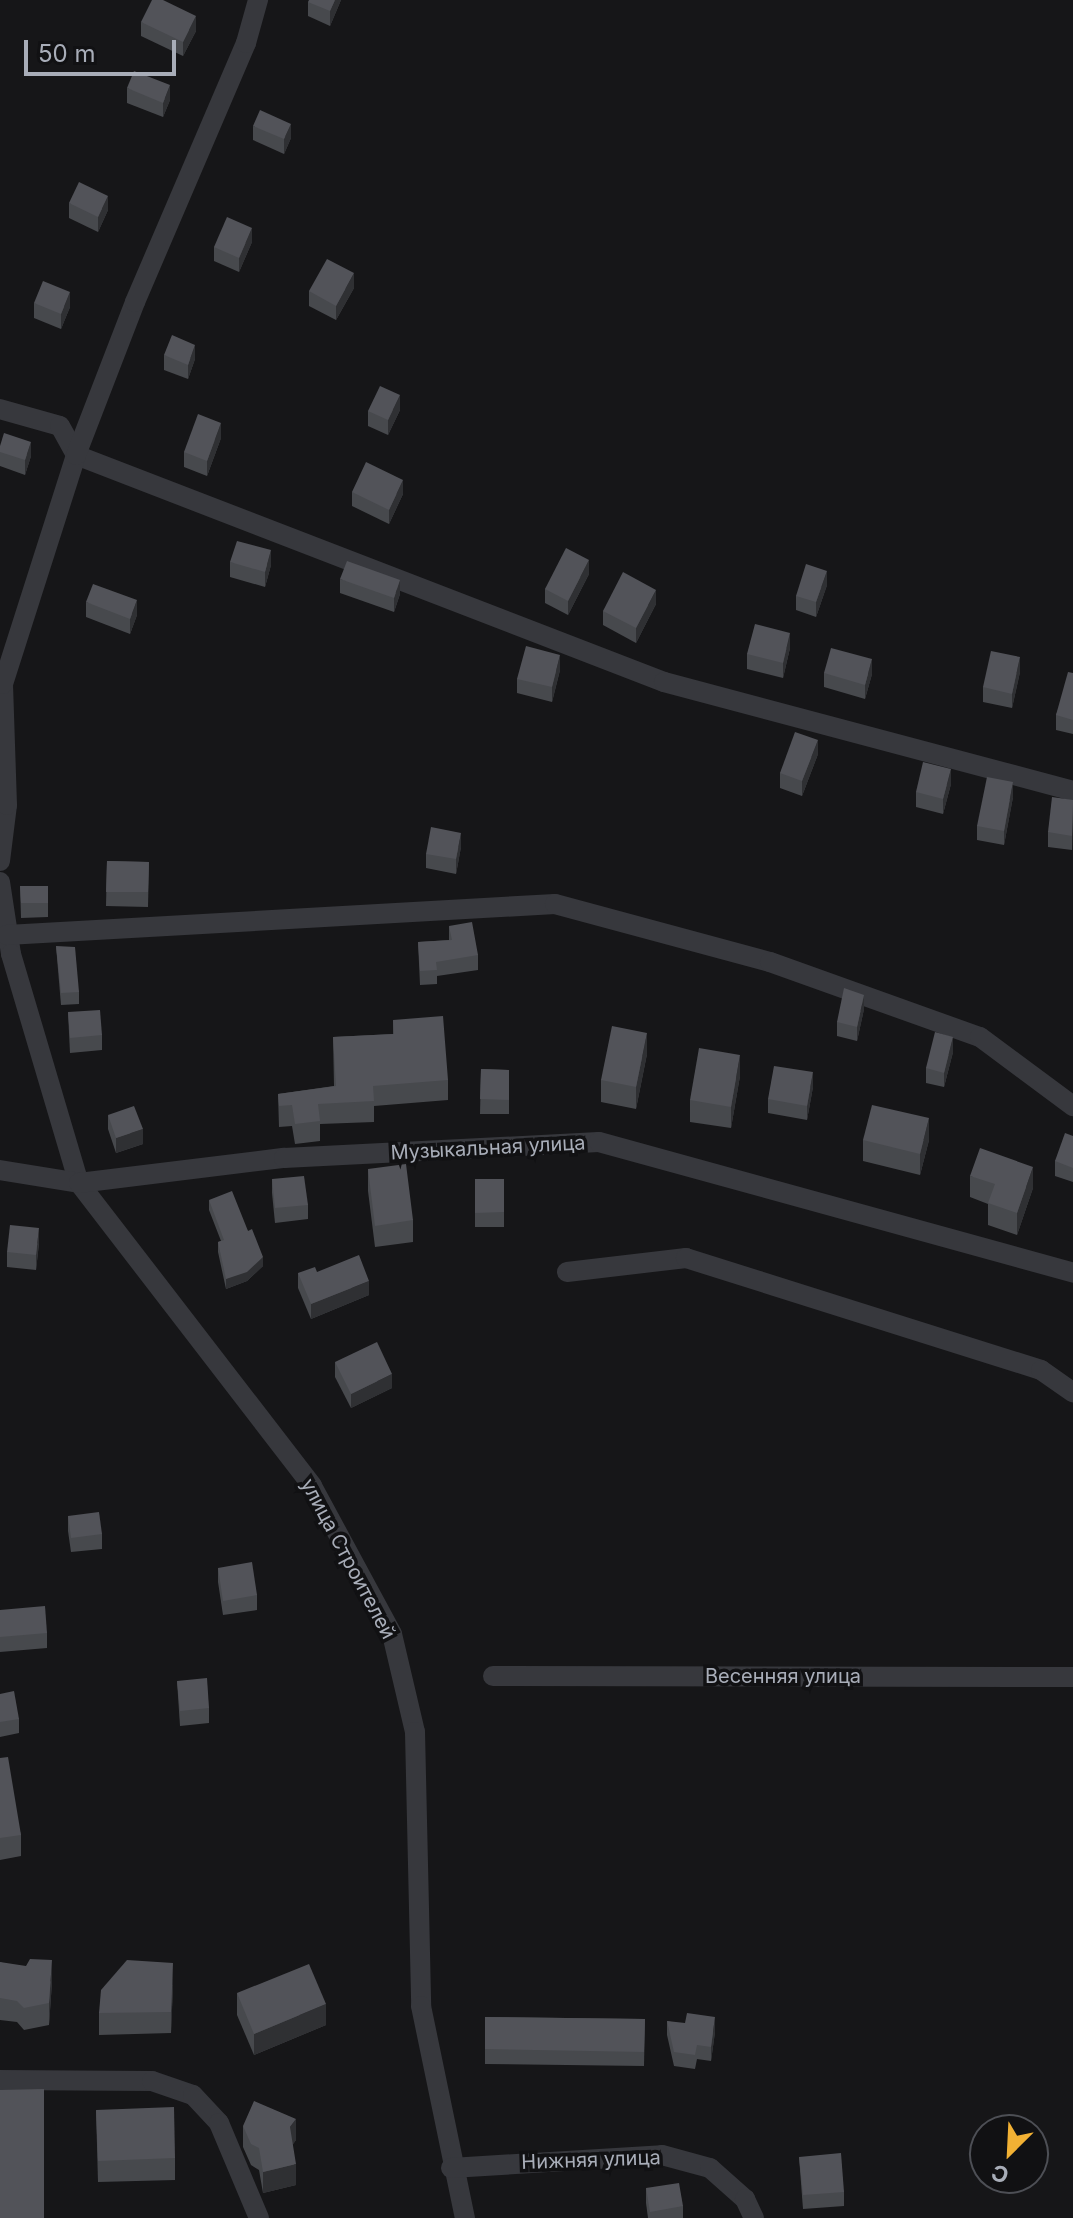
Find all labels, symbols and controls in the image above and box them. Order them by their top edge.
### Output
scale bar [28,24,180,74]
text: 50 m [38,39,96,68]
street label: Музыкальная улица [390,1131,586,1165]
street label: улица Строителей [296,1475,400,1643]
street label: Весенняя улица [705,1664,861,1688]
north arrow [969,2114,1049,2194]
street label: Нижняя улица [521,2146,661,2174]
text: С [987,2159,1013,2189]

